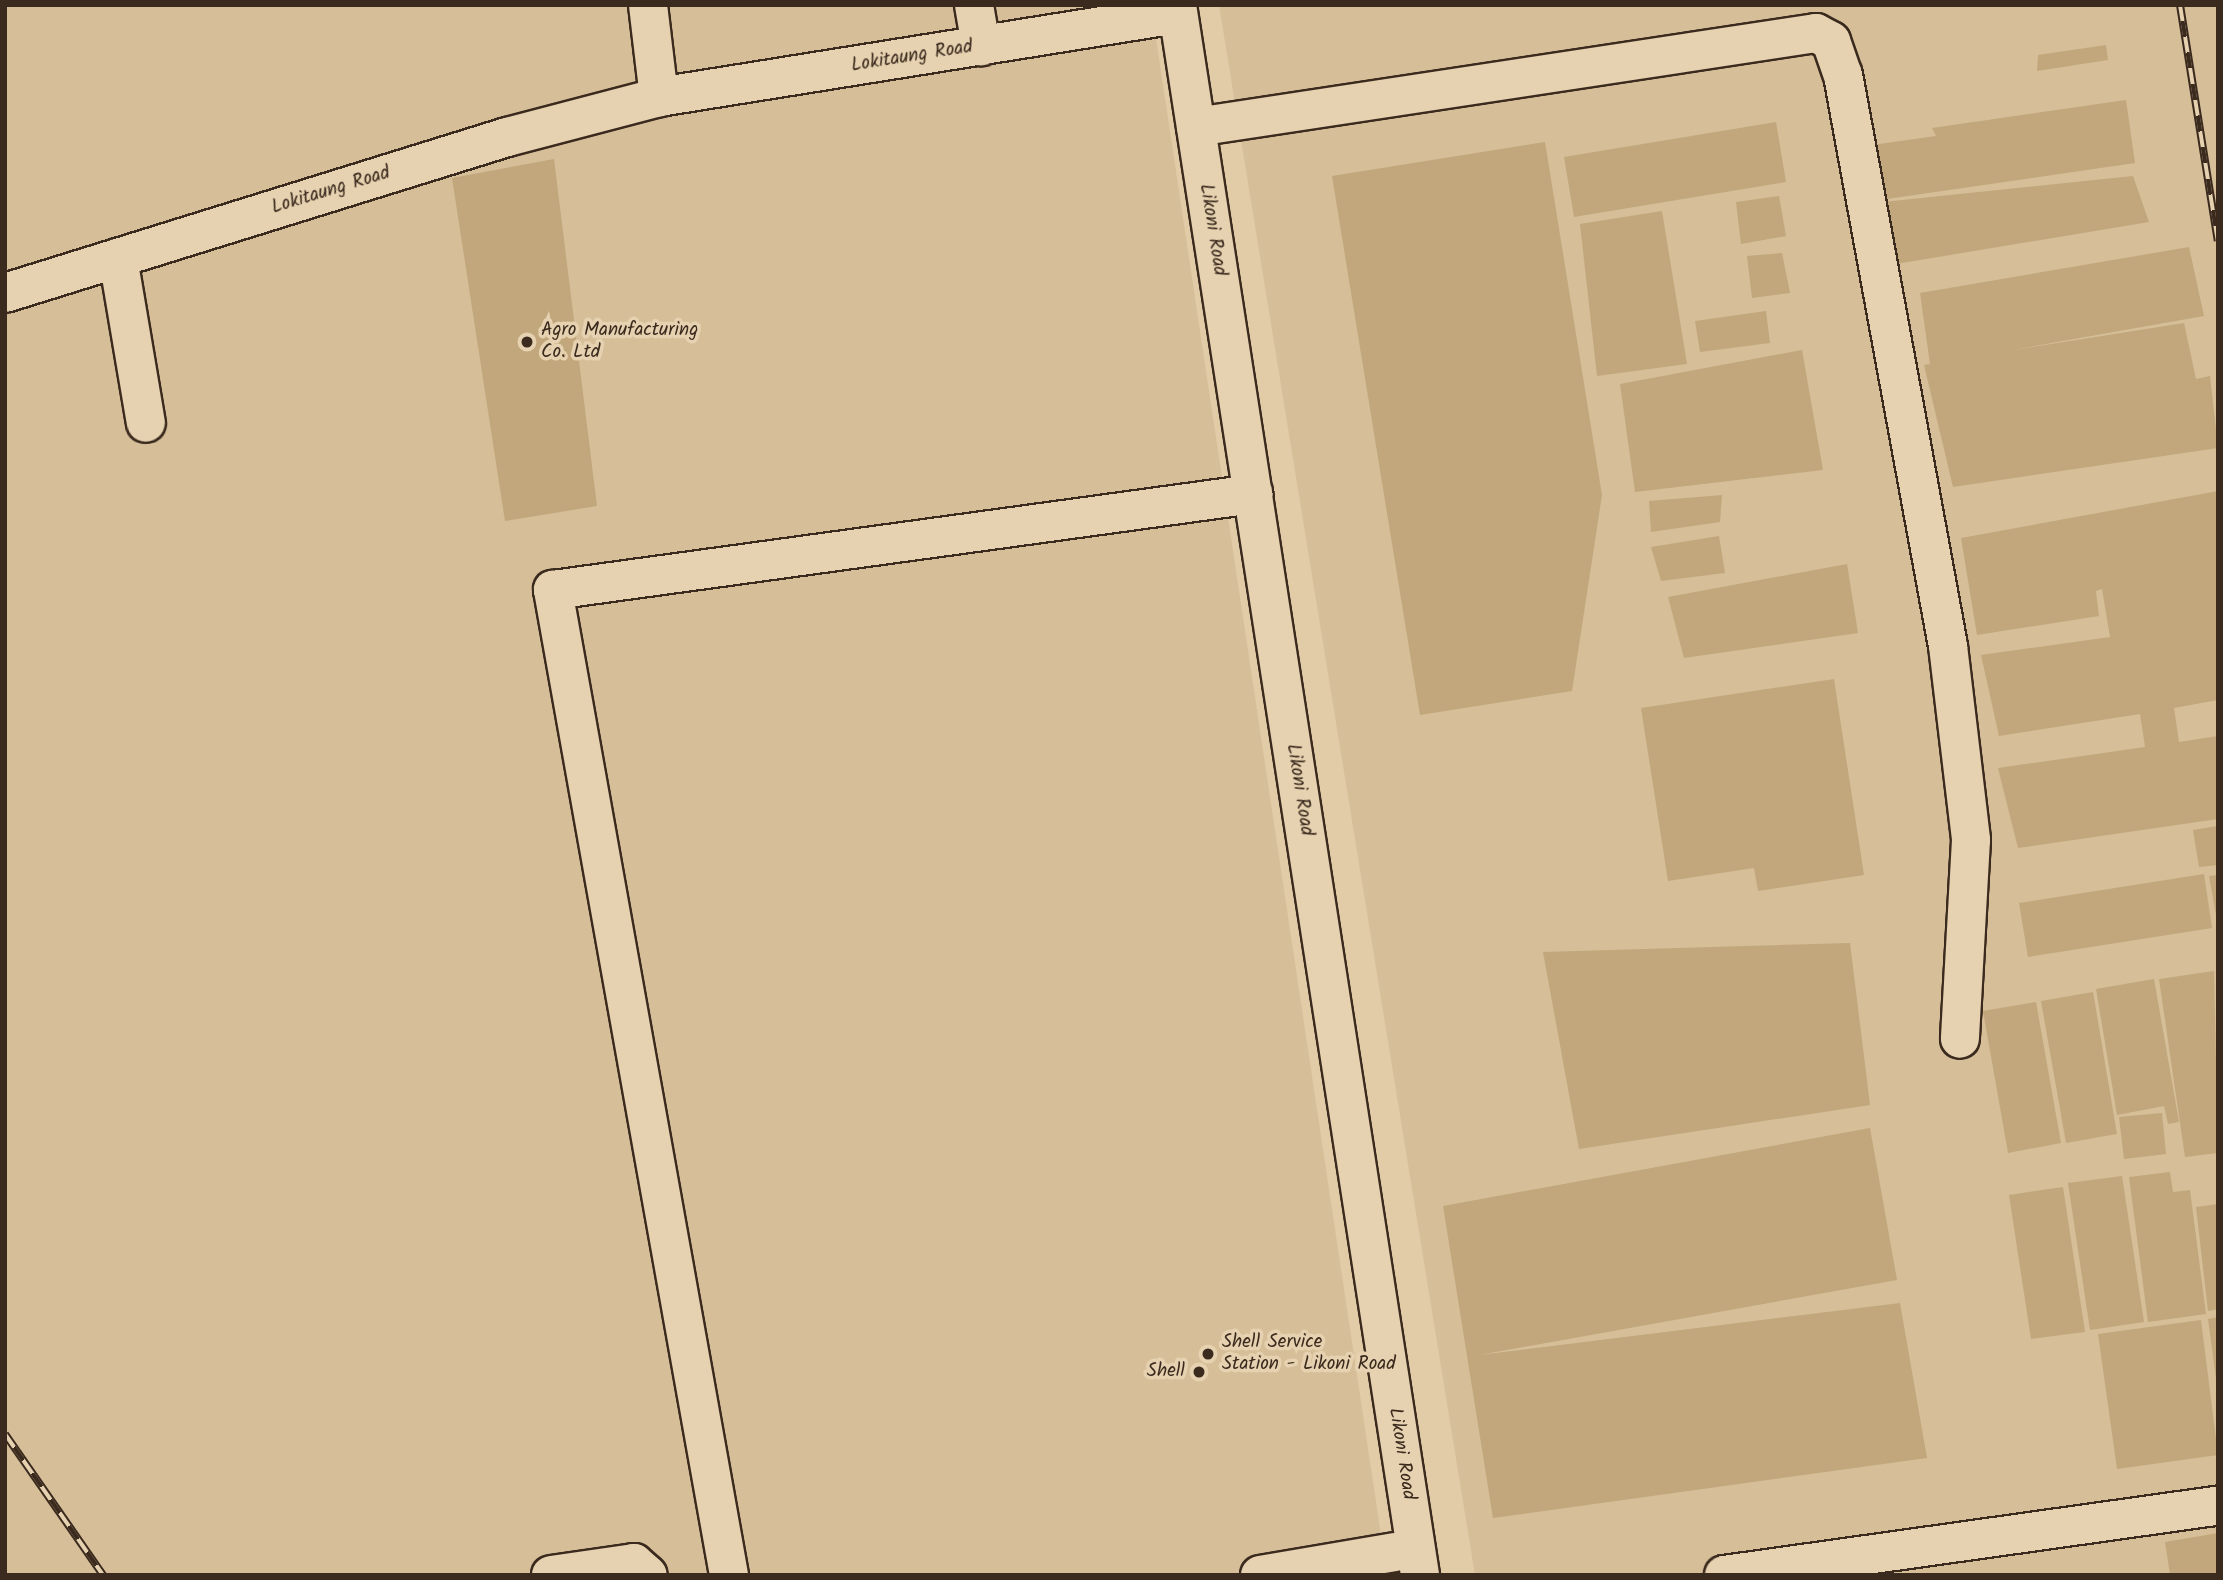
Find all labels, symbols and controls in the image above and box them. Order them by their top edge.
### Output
street label: Lokitaung Road [850,36,974,78]
street label: Lokitaung Road [269,162,393,220]
street label: Likoni Road [1193,182,1231,278]
place label: Agro Manufacturing Co. Ltd [541,320,698,364]
marker: Agro Manufacturing Co. Ltd [519,334,535,350]
street label: Likoni Road [1280,742,1318,838]
place label: Shell Service Station - Likoni Road [1222,1332,1396,1376]
marker: Shell Service Station - Likoni Road [1200,1346,1216,1362]
place label: Shell [1147,1361,1185,1383]
marker: Shell [1191,1364,1207,1380]
street label: Likoni Road [1382,1406,1420,1502]

